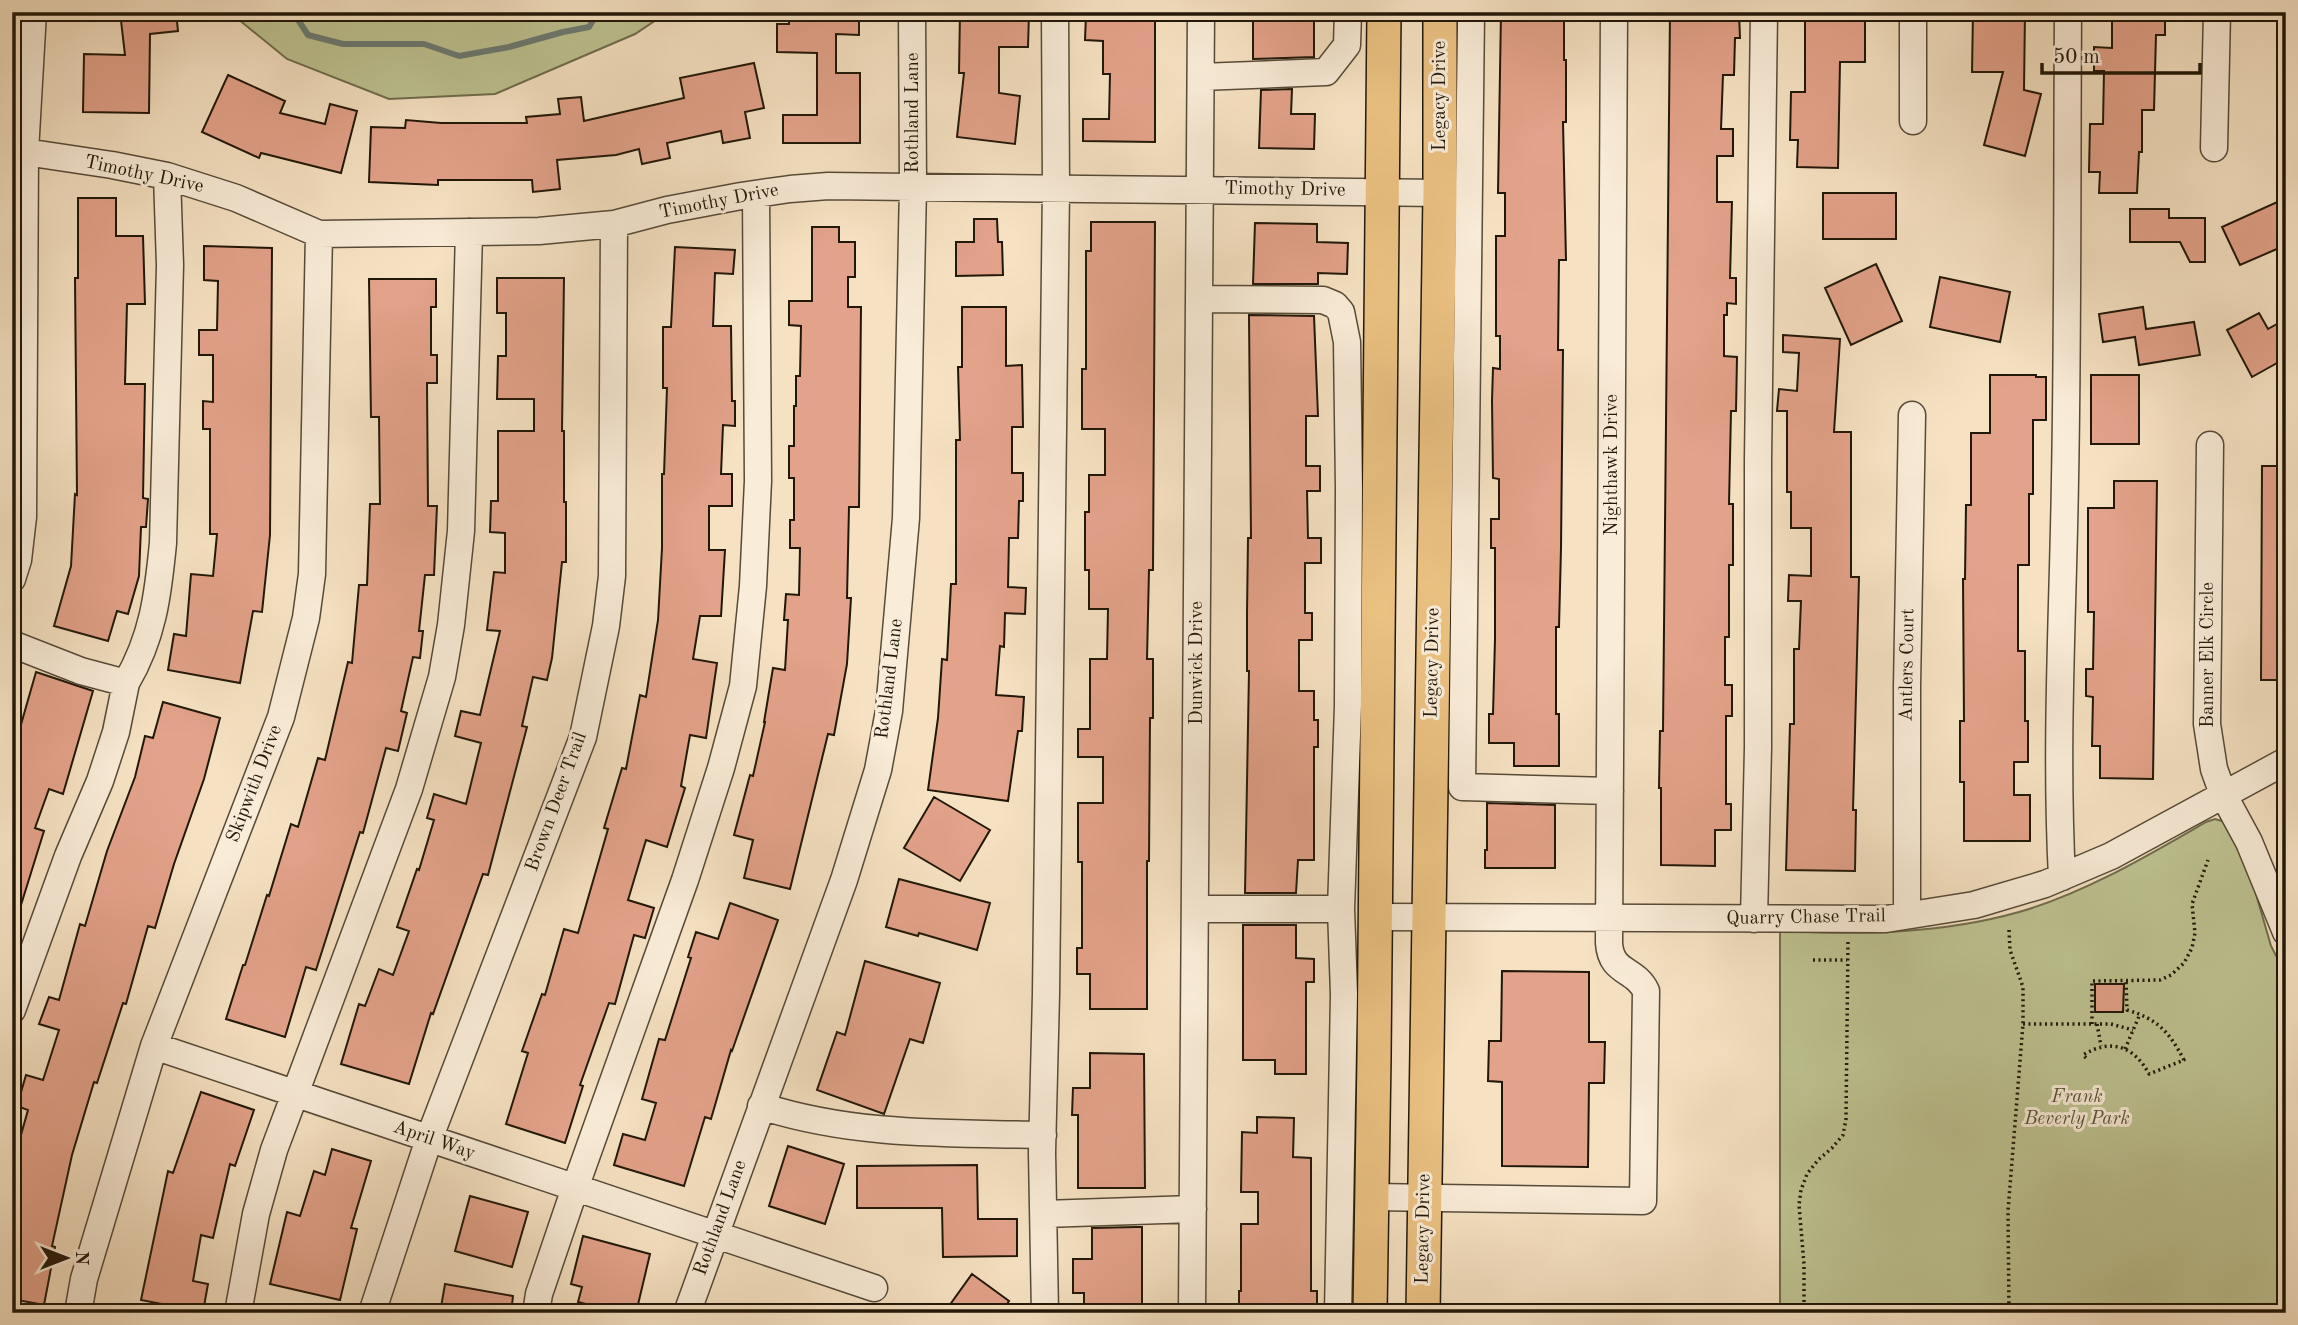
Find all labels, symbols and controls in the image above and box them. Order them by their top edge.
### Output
scale bar [2042,32,2200,76]
street label: Legacy Drive [1431,41,1450,151]
text: 50 m [2053,47,2100,68]
street label: Rothland Lane [904,52,923,174]
street label: Timothy Drive [83,153,205,197]
street label: Timothy Drive [1224,179,1346,201]
street label: Timothy Drive [658,181,780,223]
street label: Nighthawk Drive [1603,394,1622,536]
street label: Banner Elk Circle [2199,582,2218,728]
street label: Dunwick Drive [1188,601,1207,725]
street label: Legacy Drive [1423,608,1443,718]
street label: Antlers Court [1898,608,1918,722]
street label: Rothland Lane [873,618,907,740]
street label: Skipwith Drive [224,723,286,845]
street label: Brown Deer Trail [523,730,591,874]
street label: Quarry Chase Trail [1726,907,1886,929]
park label: Frank Beverly Park [2023,1088,2130,1129]
street label: April Way [390,1118,478,1164]
street label: Rothland Lane [691,1158,751,1278]
street label: Legacy Drive [1414,1174,1434,1284]
north arrow [32,1224,102,1294]
text: N [71,1251,90,1266]

